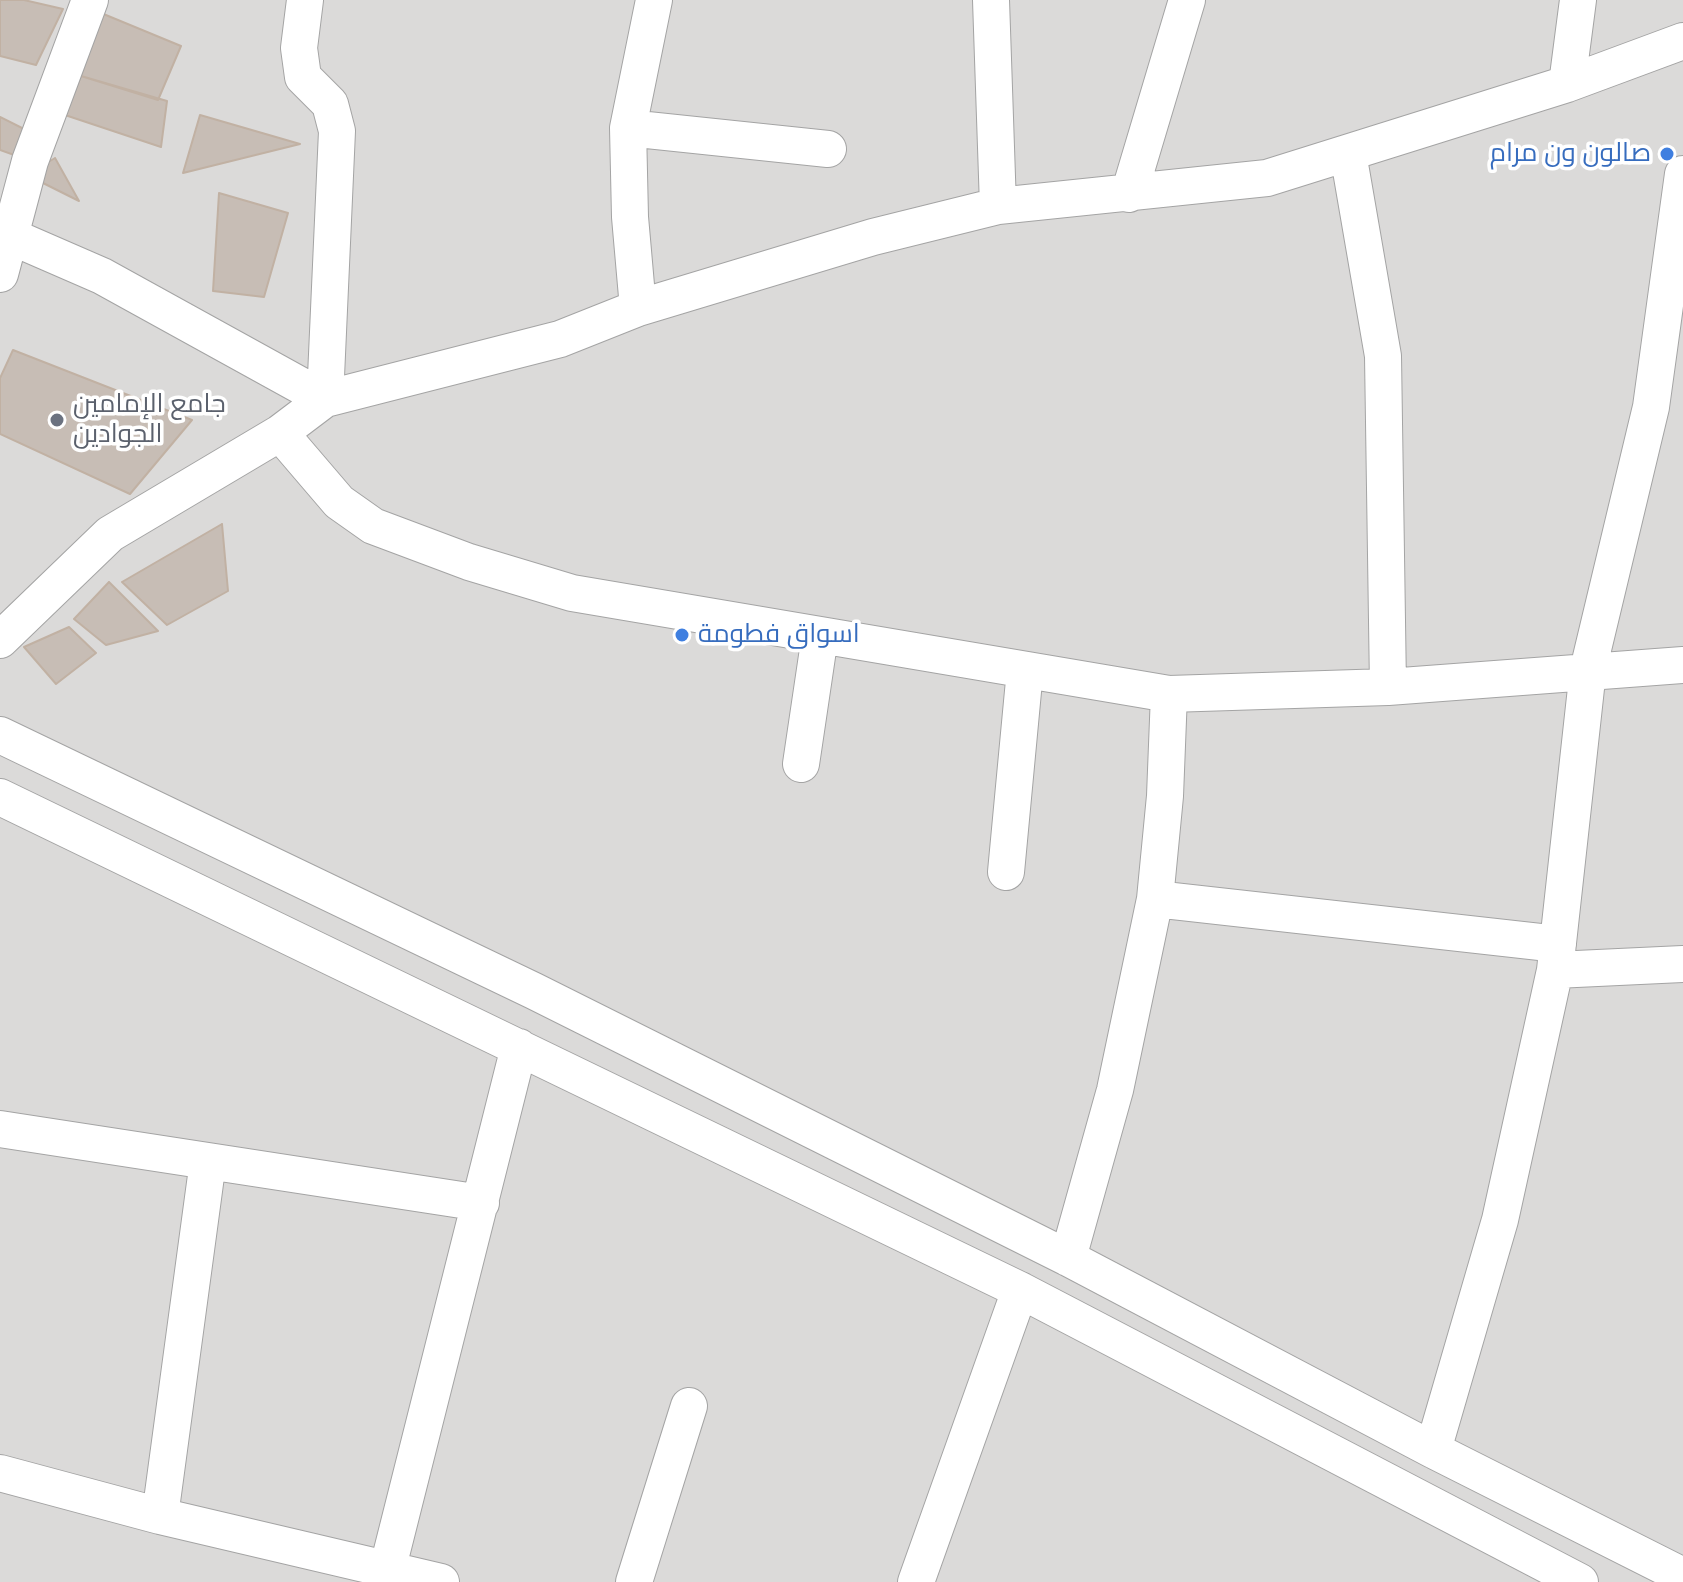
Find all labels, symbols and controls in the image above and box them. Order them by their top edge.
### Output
place label: صالون ون مرام [1490,138,1651,170]
marker: صالون ون مرام [1658,145,1676,163]
place label: جامع الإمامين الجوادين [73,389,226,450]
marker: جامع الإمامين الجوادين [48,411,66,429]
place label: اسواق فطومة [698,619,860,651]
marker: اسواق فطومة [673,626,691,644]

